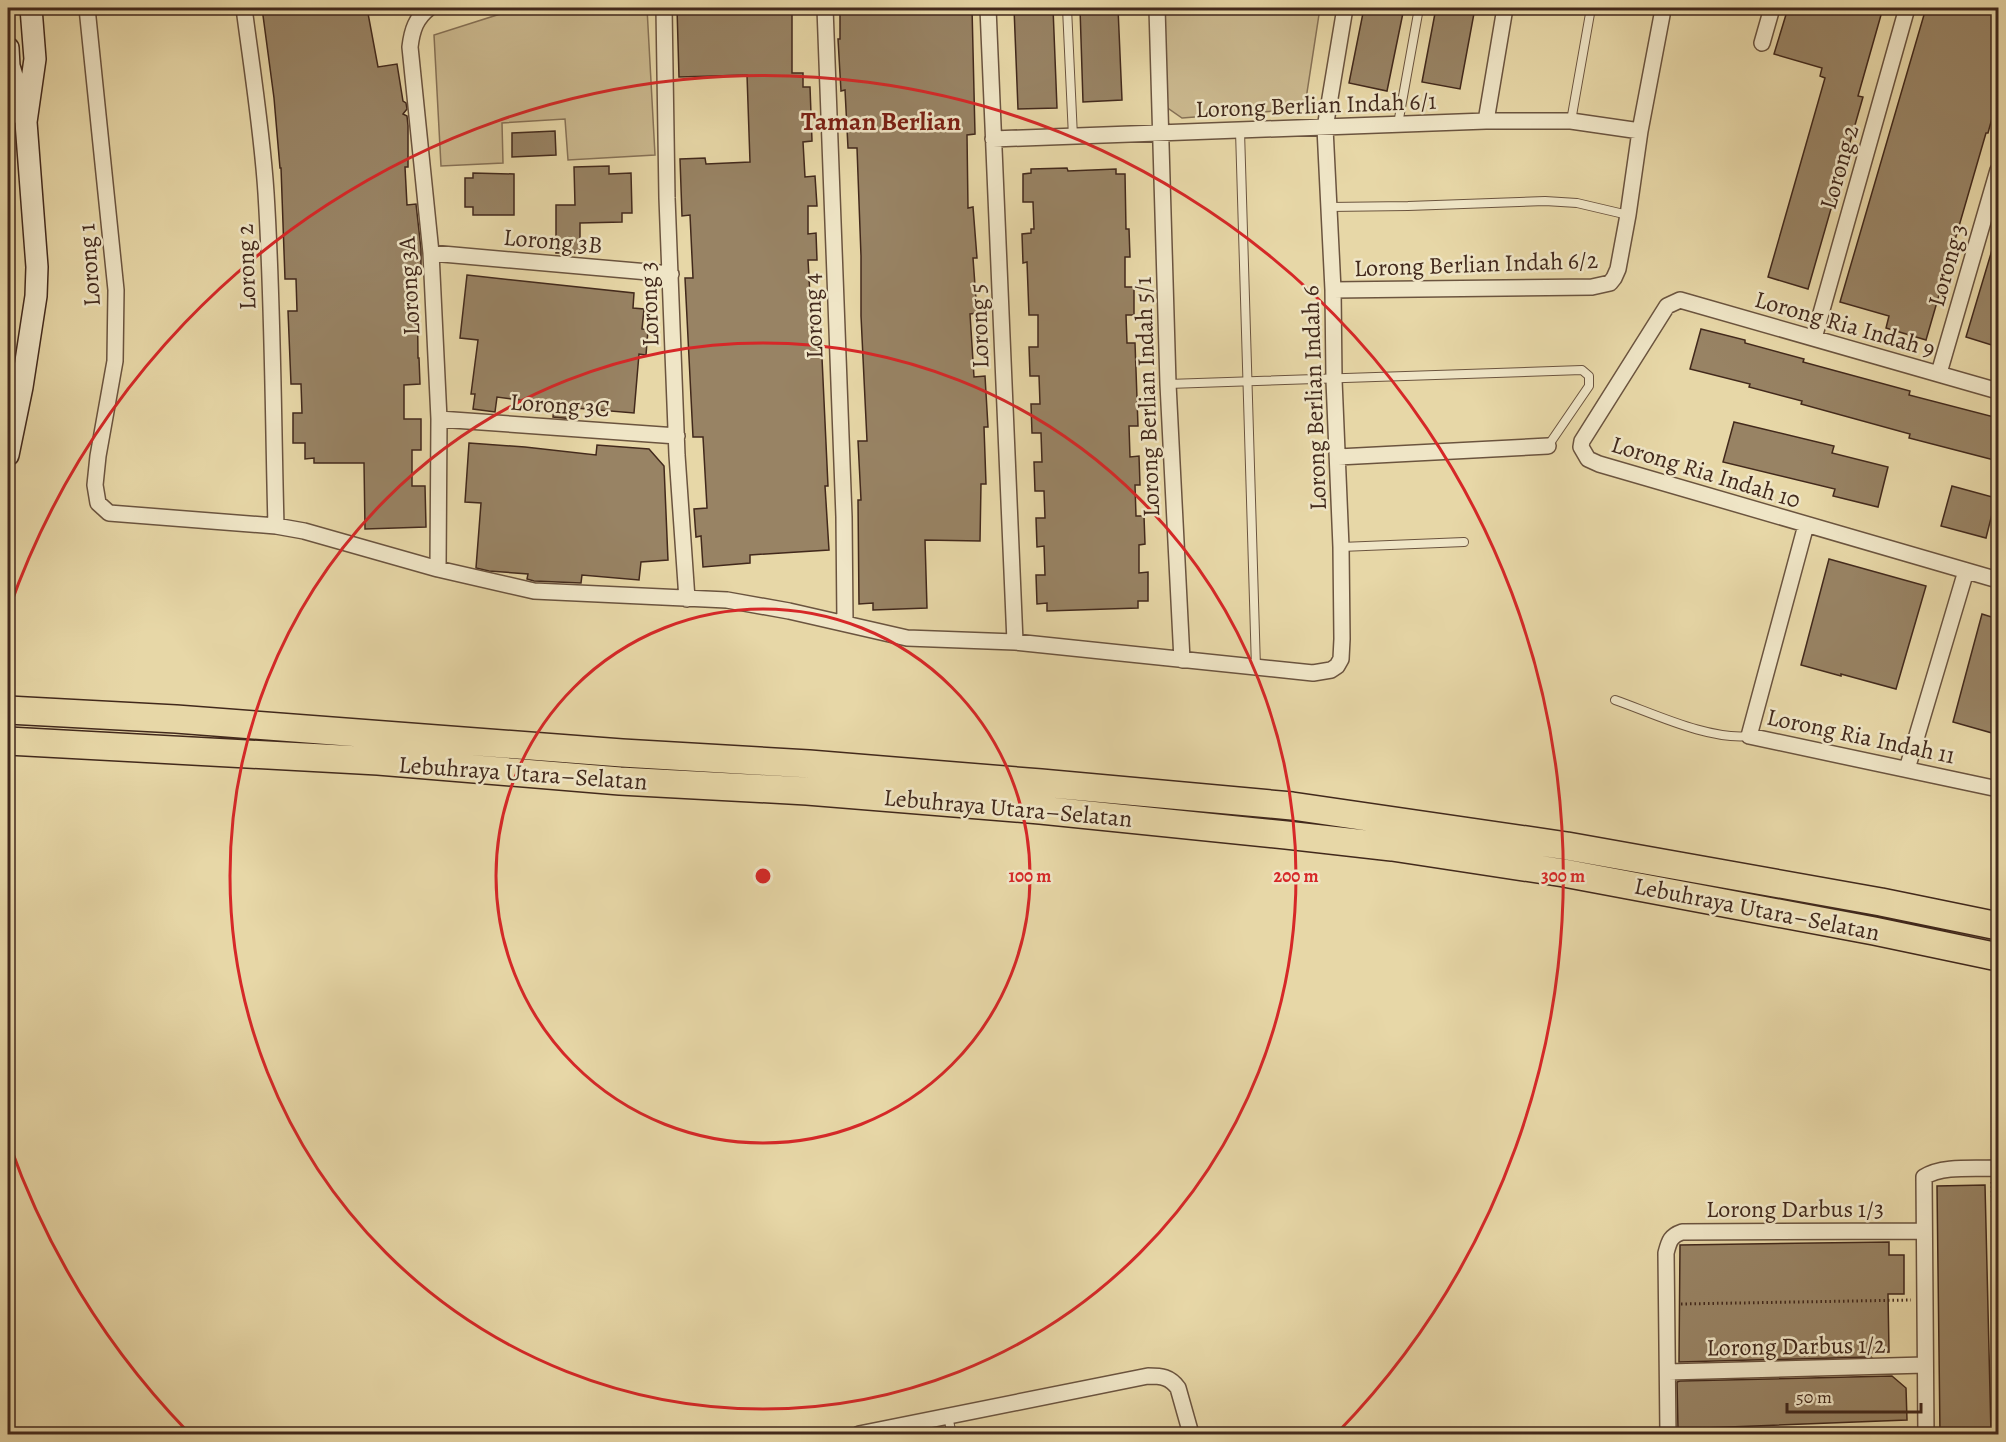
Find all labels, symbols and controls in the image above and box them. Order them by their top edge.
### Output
street label: Lorong Berlian Indah 6/1 [1195,85,1437,125]
district label: Taman Berlian [801,104,961,139]
street label: Lorong 2 [1812,121,1866,213]
street label: Lorong 3 [1920,220,1974,310]
street label: Lorong 3B [502,221,604,261]
street label: Lorong 1 [70,222,108,308]
street label: Lorong 2 [229,223,263,311]
street label: Lorong 3A [390,235,428,336]
street label: Lorong Berlian Indah 6/2 [1353,244,1599,284]
street label: Lorong 3 [632,261,666,347]
street label: Lorong 4 [796,272,830,359]
street label: Lorong Berlian Indah 5/1 [1127,276,1167,518]
street label: Lorong 5 [962,283,996,369]
street label: Lorong Ria Indah 9 [1751,283,1939,365]
street label: Lorong Berlian Indah 6 [1294,285,1334,511]
street label: Lorong 3C [509,386,611,424]
street label: Lorong Ria Indah 10 [1607,428,1805,516]
street label: Lorong Ria Indah 11 [1764,700,1958,772]
street label: Lebuhraya Utara–Selatan [398,748,648,798]
street label: Lebuhraya Utara–Selatan [882,781,1134,835]
text: 100 m [1009,864,1051,888]
text: 200 m [1273,864,1319,888]
text: 300 m [1541,864,1585,888]
centre of rings [753,866,773,886]
street label: Lebuhraya Utara–Selatan [1632,870,1882,948]
street label: Lorong Darbus 1/3 [1706,1193,1884,1225]
street label: Lorong Darbus 1/2 [1706,1328,1886,1364]
scale bar [1787,1376,1920,1414]
text: 50 m [1796,1385,1832,1409]

